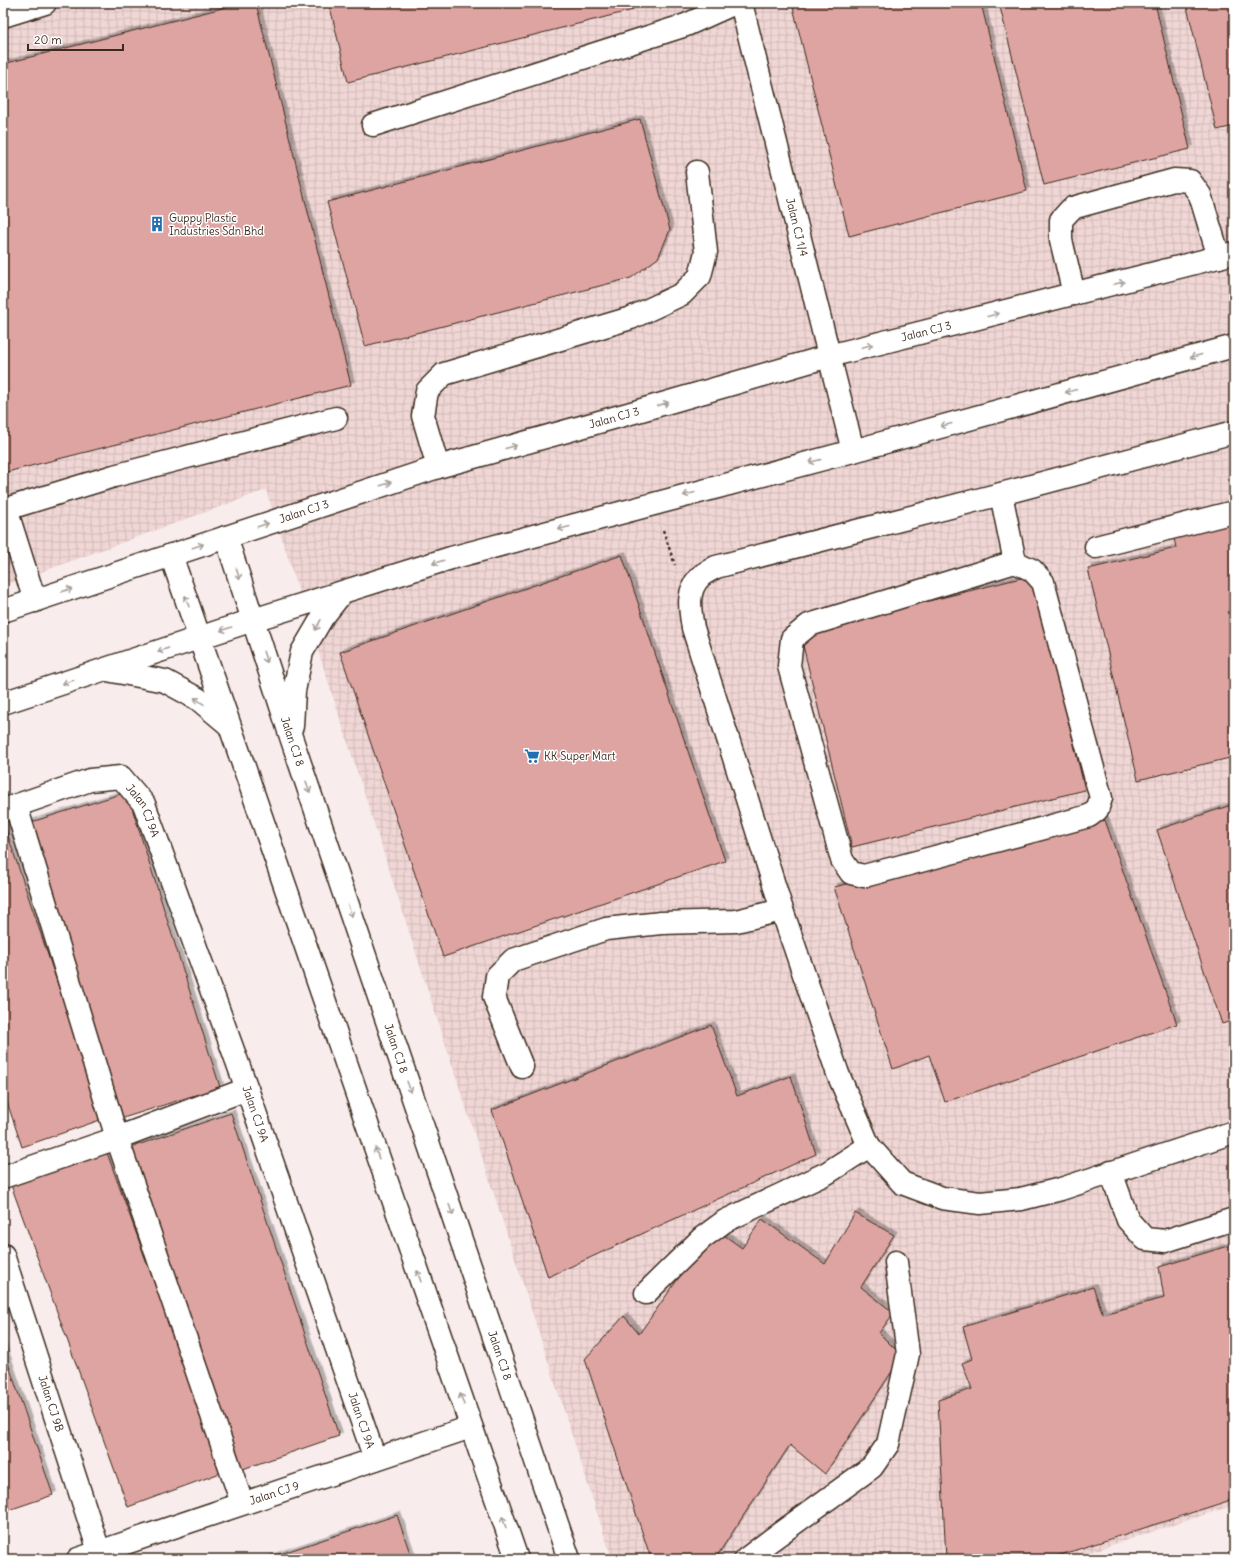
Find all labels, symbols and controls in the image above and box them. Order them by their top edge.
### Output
scale bar [28,26,123,52]
text: 20 m [34,32,62,47]
street label: Jalan CJ 1/4 [783,196,811,258]
place label: Guppy Plastic Industries Sdn Bhd [169,211,264,238]
building icon: Guppy Plastic Industries Sdn Bhd [148,215,166,233]
one-way arrow [1112,278,1125,286]
one-way arrow [986,310,999,318]
street label: Jalan CJ 3 [900,318,953,344]
one-way arrow [860,342,873,350]
one-way arrow [1190,353,1203,361]
one-way arrow [1065,388,1078,395]
one-way arrow [656,400,669,407]
street label: Jalan CJ 3 [587,404,641,431]
one-way arrow [939,422,952,430]
one-way arrow [504,443,517,450]
one-way arrow [809,458,822,465]
one-way arrow [380,480,393,487]
one-way arrow [683,491,696,499]
street label: Jalan CJ 3 [277,497,331,526]
one-way arrow [256,521,269,528]
one-way arrow [558,525,571,532]
one-way arrow [192,542,205,549]
one-way arrow [432,559,445,566]
one-way arrow [235,567,242,580]
one-way arrow [60,586,73,593]
one-way arrow [183,594,190,607]
one-way arrow [313,619,321,631]
one-way arrow [220,625,232,633]
one-way arrow [156,647,169,654]
one-way arrow [262,650,269,663]
one-way arrow [62,679,75,686]
one-way arrow [194,697,205,705]
street label: Jalan CJ 8 [278,715,307,768]
supermarket icon: KK Super Mart [523,747,541,765]
place label: KK Super Mart [544,749,616,763]
street label: Jalan CJ 9A [123,781,162,839]
one-way arrow [305,781,312,794]
one-way arrow [347,904,354,917]
street label: Jalan CJ 8 [381,1022,411,1075]
one-way arrow [406,1080,414,1092]
street label: Jalan CJ 9A [239,1084,272,1144]
one-way arrow [373,1147,380,1160]
one-way arrow [448,1203,455,1216]
one-way arrow [415,1270,422,1283]
street label: Jalan CJ 8 [485,1329,515,1382]
street label: Jalan CJ 9B [35,1373,67,1434]
street label: Jalan CJ 9A [345,1390,378,1450]
one-way arrow [457,1394,465,1406]
street label: Jalan CJ 9 [248,1478,301,1508]
one-way arrow [500,1516,507,1529]

